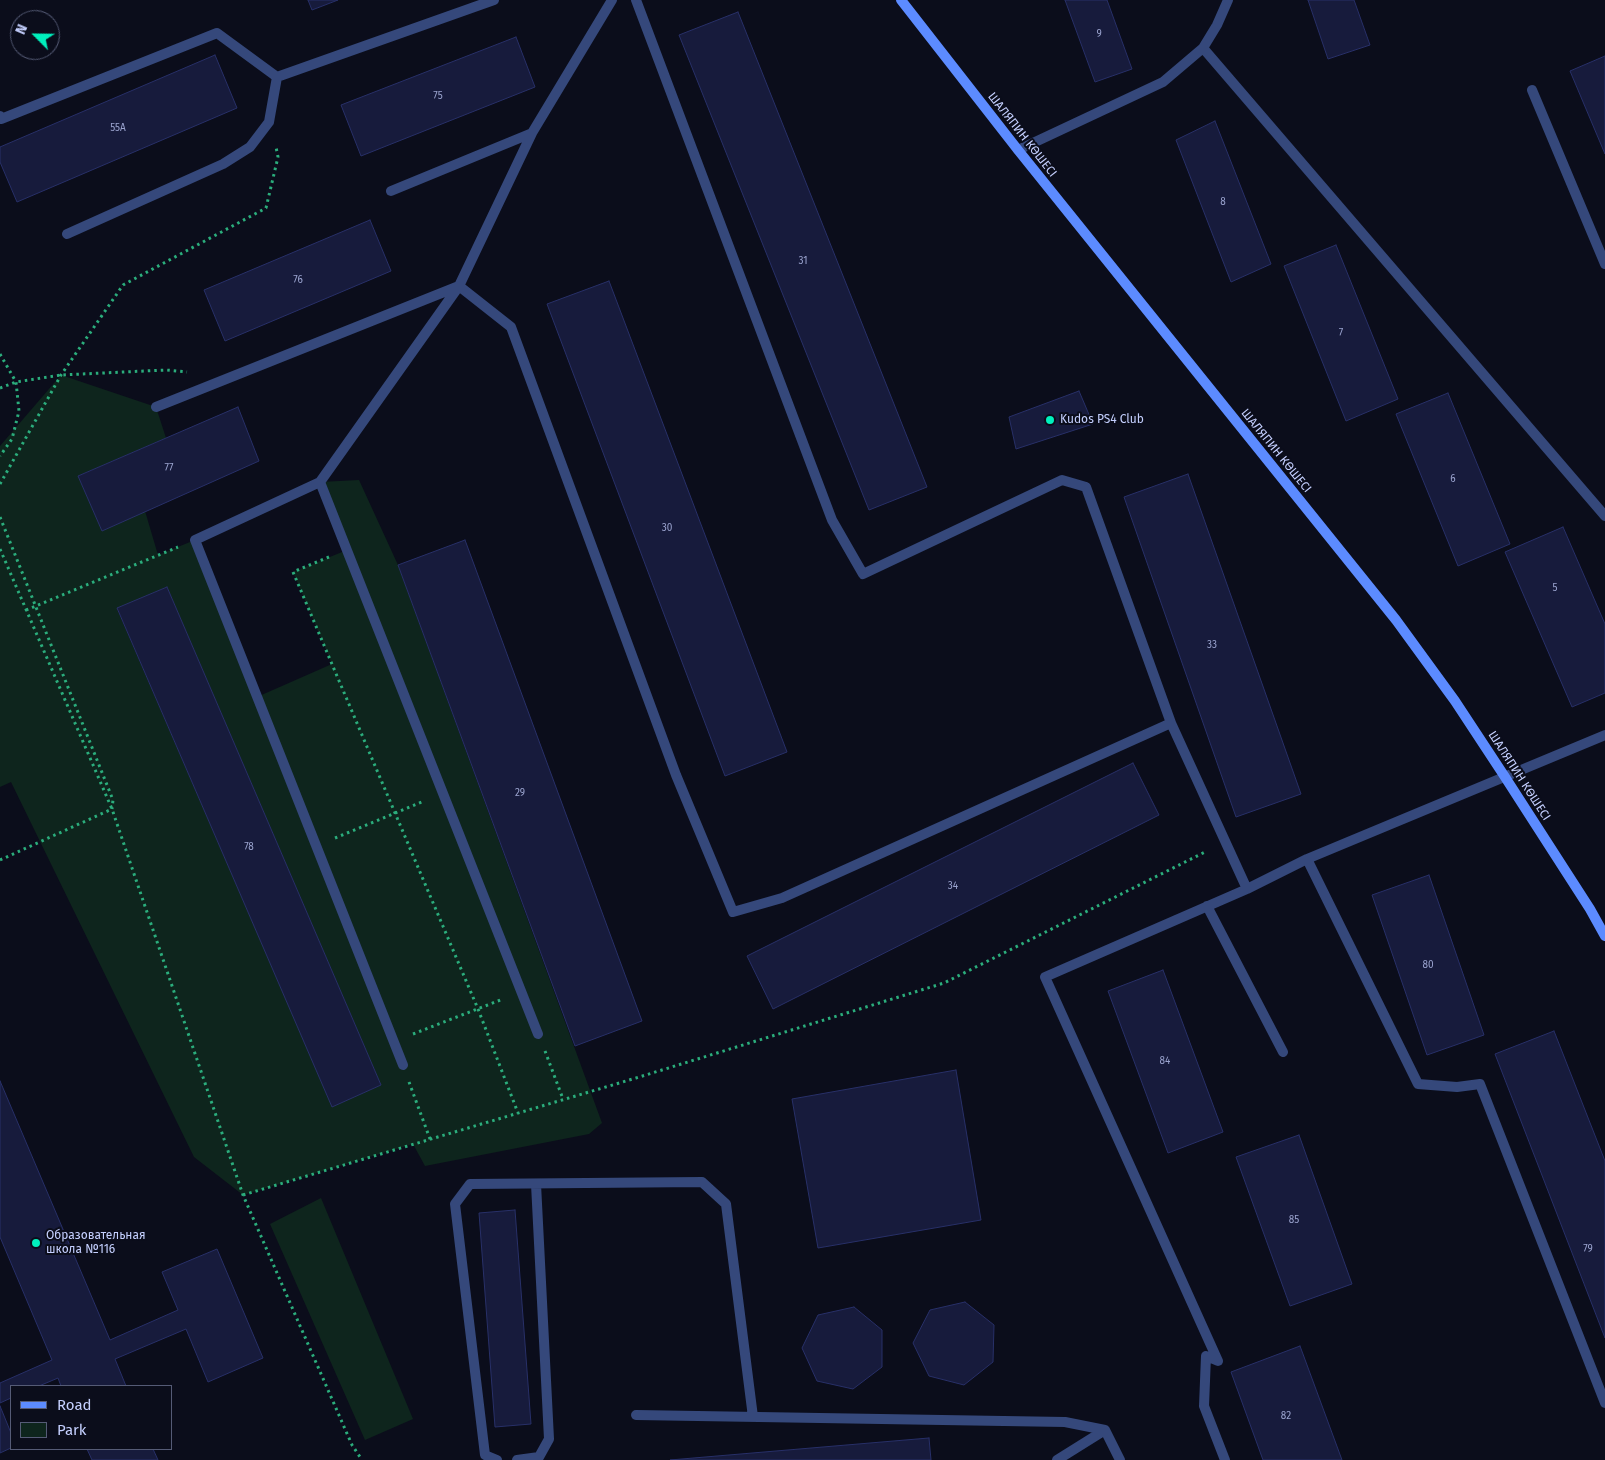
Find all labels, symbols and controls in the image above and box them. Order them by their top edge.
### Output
north arrow [10,10,60,60]
text: N [12,22,31,37]
house number: 9 [1096,28,1102,40]
house number: 75 [433,90,443,102]
street label: ШАЛЯПИН КӨШЕСІ [984,90,1060,180]
house number: 55А [110,122,126,134]
house number: 8 [1220,196,1226,208]
house number: 31 [798,255,808,267]
house number: 76 [293,274,303,286]
house number: 7 [1339,327,1343,339]
street label: ШАЛЯПИН КӨШЕСІ [1238,406,1314,496]
place label: Kudos PS4 Club [1060,413,1144,427]
marker: Kudos PS4 Club [1044,414,1056,426]
house number: 77 [165,462,173,474]
house number: 6 [1450,473,1456,485]
house number: 30 [662,522,672,534]
house number: 5 [1552,582,1558,594]
house number: 33 [1207,639,1217,651]
street label: ШАЛЯПИН КӨШЕСІ [1485,729,1553,823]
house number: 29 [515,787,525,799]
house number: 78 [244,841,254,853]
house number: 34 [948,880,958,892]
house number: 80 [1422,959,1434,971]
house number: 84 [1160,1055,1170,1067]
house number: 85 [1289,1214,1299,1226]
place label: Образовательная школа №116 [46,1229,146,1257]
marker: Образовательная школа №116 [30,1237,42,1249]
house number: 79 [1583,1243,1593,1255]
legend [10,1385,172,1450]
text: Road [57,1396,92,1414]
house number: 82 [1281,1410,1291,1422]
text: Park [57,1421,87,1439]

